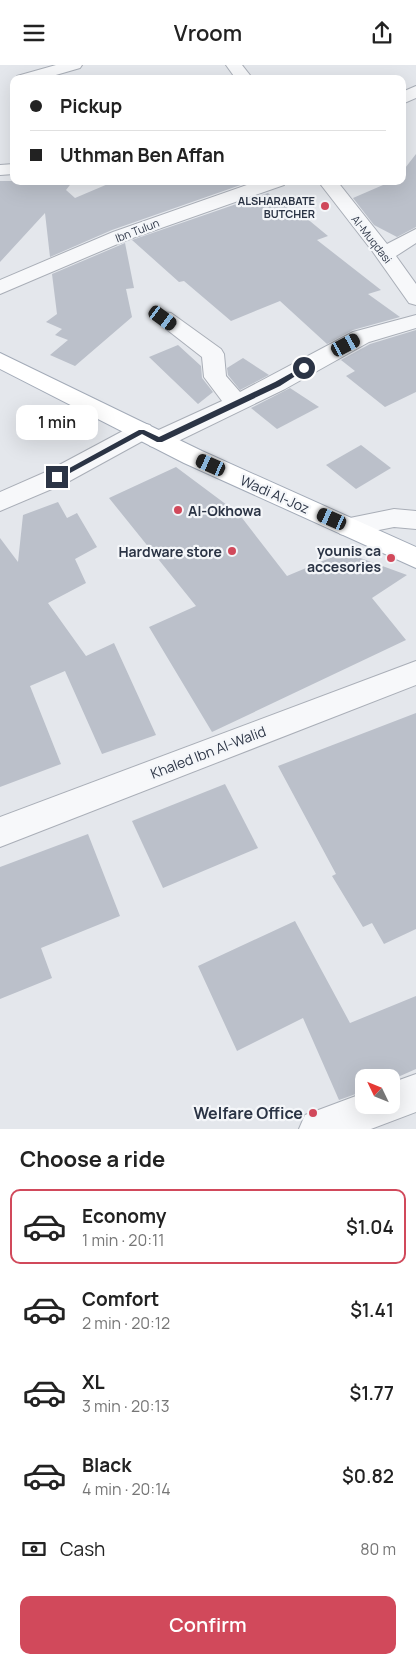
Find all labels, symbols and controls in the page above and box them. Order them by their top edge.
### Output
text: Vroom [174,18,242,48]
icon: menu [20,19,48,47]
icon: share [368,19,396,47]
text: Pickup [60,93,122,119]
text: Uthman Ben Affan [60,142,225,168]
place label: ALSHARABATE BUTCHER [238,193,315,221]
marker: ALSHARABATE BUTCHER [319,200,331,212]
street label: Al-Muqdasi [348,212,396,266]
street label: Ibn Tulun [113,215,161,245]
car [146,303,179,333]
car [329,331,362,359]
route start [293,357,315,379]
callout: 1 min [16,405,98,439]
text: 1 min [38,411,76,433]
car [194,452,227,478]
route end [46,466,68,488]
street label: Wadi Al-Joz [237,470,313,518]
place label: Al-Okhowa [188,501,261,520]
marker: Al-Okhowa [172,504,184,516]
car [315,506,348,532]
place label: younis ca accesories [307,541,381,576]
place label: Hardware store [118,542,222,561]
marker: Hardware store [226,545,238,557]
marker: younis ca accesories [385,552,397,564]
street label: Khaled Ibn Al-Walid [148,721,268,783]
north arrow [355,1069,400,1114]
map controls [355,1069,400,1114]
place label: Welfare Office [193,1102,303,1124]
marker: Welfare Office [307,1107,319,1119]
text: Choose a ride [20,1144,165,1174]
text: Economy [82,1203,166,1229]
icon: car [22,1204,67,1249]
text: $1.04 [346,1214,394,1240]
text: 1 min · 20:11 [82,1229,164,1251]
text: Comfort [82,1286,159,1312]
icon: car [22,1287,67,1332]
text: $1.41 [350,1297,394,1323]
text: 2 min · 20:12 [82,1312,170,1334]
text: XL [82,1369,105,1395]
icon: car [22,1370,67,1415]
text: $1.77 [349,1380,394,1406]
text: 3 min · 20:13 [82,1395,170,1417]
text: Black [82,1452,131,1478]
icon: car [22,1453,67,1498]
text: $0.82 [342,1463,394,1489]
text: 4 min · 20:14 [82,1478,171,1500]
icon: cash [20,1535,48,1563]
text: Cash [60,1536,105,1562]
text: 80 m [360,1538,396,1560]
button: Confirm [20,1596,396,1654]

